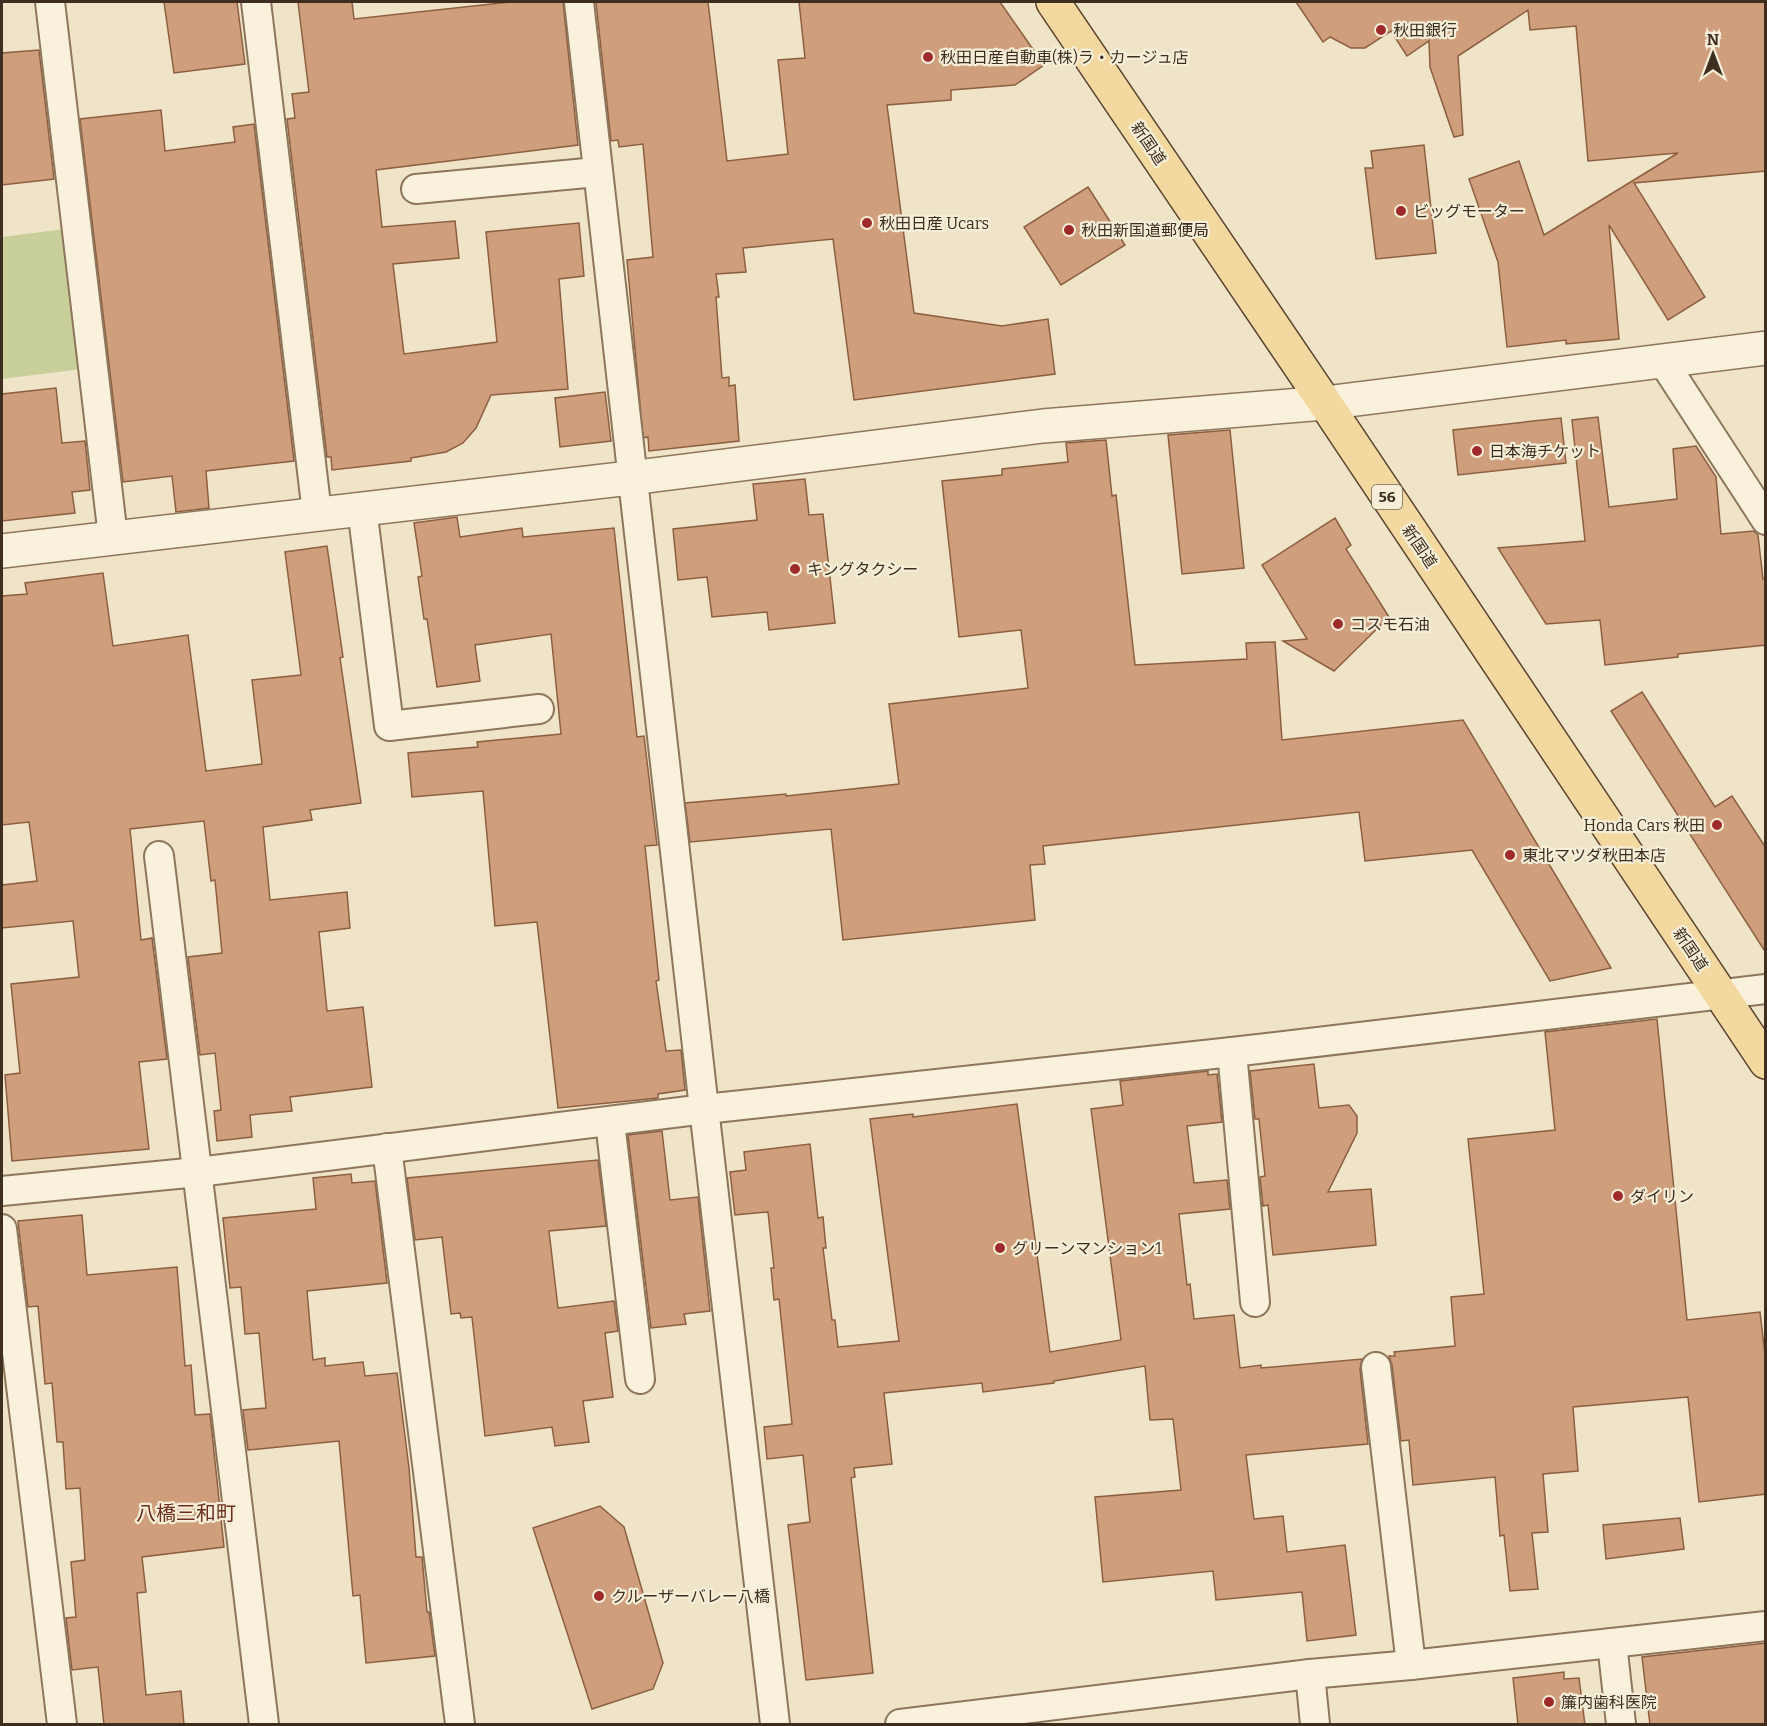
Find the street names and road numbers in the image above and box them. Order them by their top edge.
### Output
street label: 新国道 [1127,118,1170,168]
road number: 56 [1372,485,1402,509]
street label: 新国道 [1398,521,1441,571]
street label: 新国道 [1669,924,1712,974]

